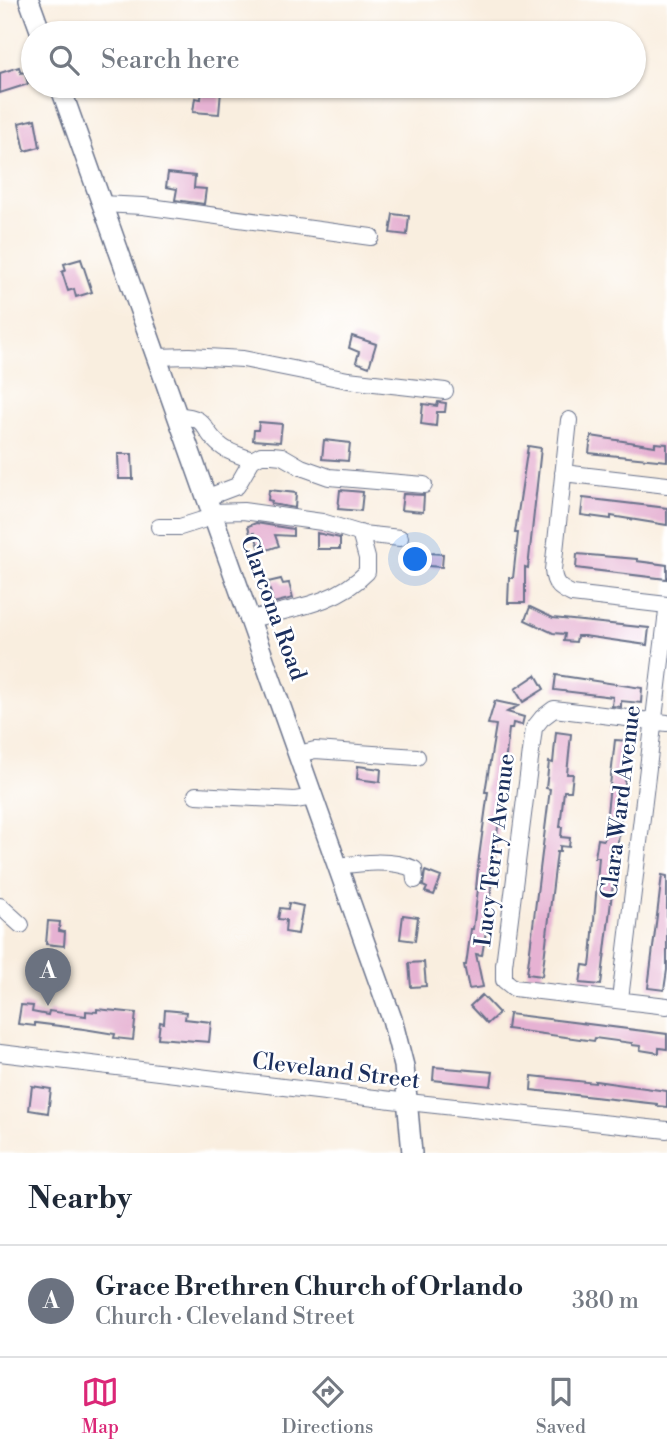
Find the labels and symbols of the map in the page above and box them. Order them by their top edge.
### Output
street label: Clarcona Road [234,532,312,684]
your location [398,542,432,576]
street label: Clara Ward Avenue [595,704,647,900]
street label: Lucy Terry Avenue [469,752,521,948]
pin: A [25,948,71,1006]
street label: Cleveland Street [250,1047,422,1095]

